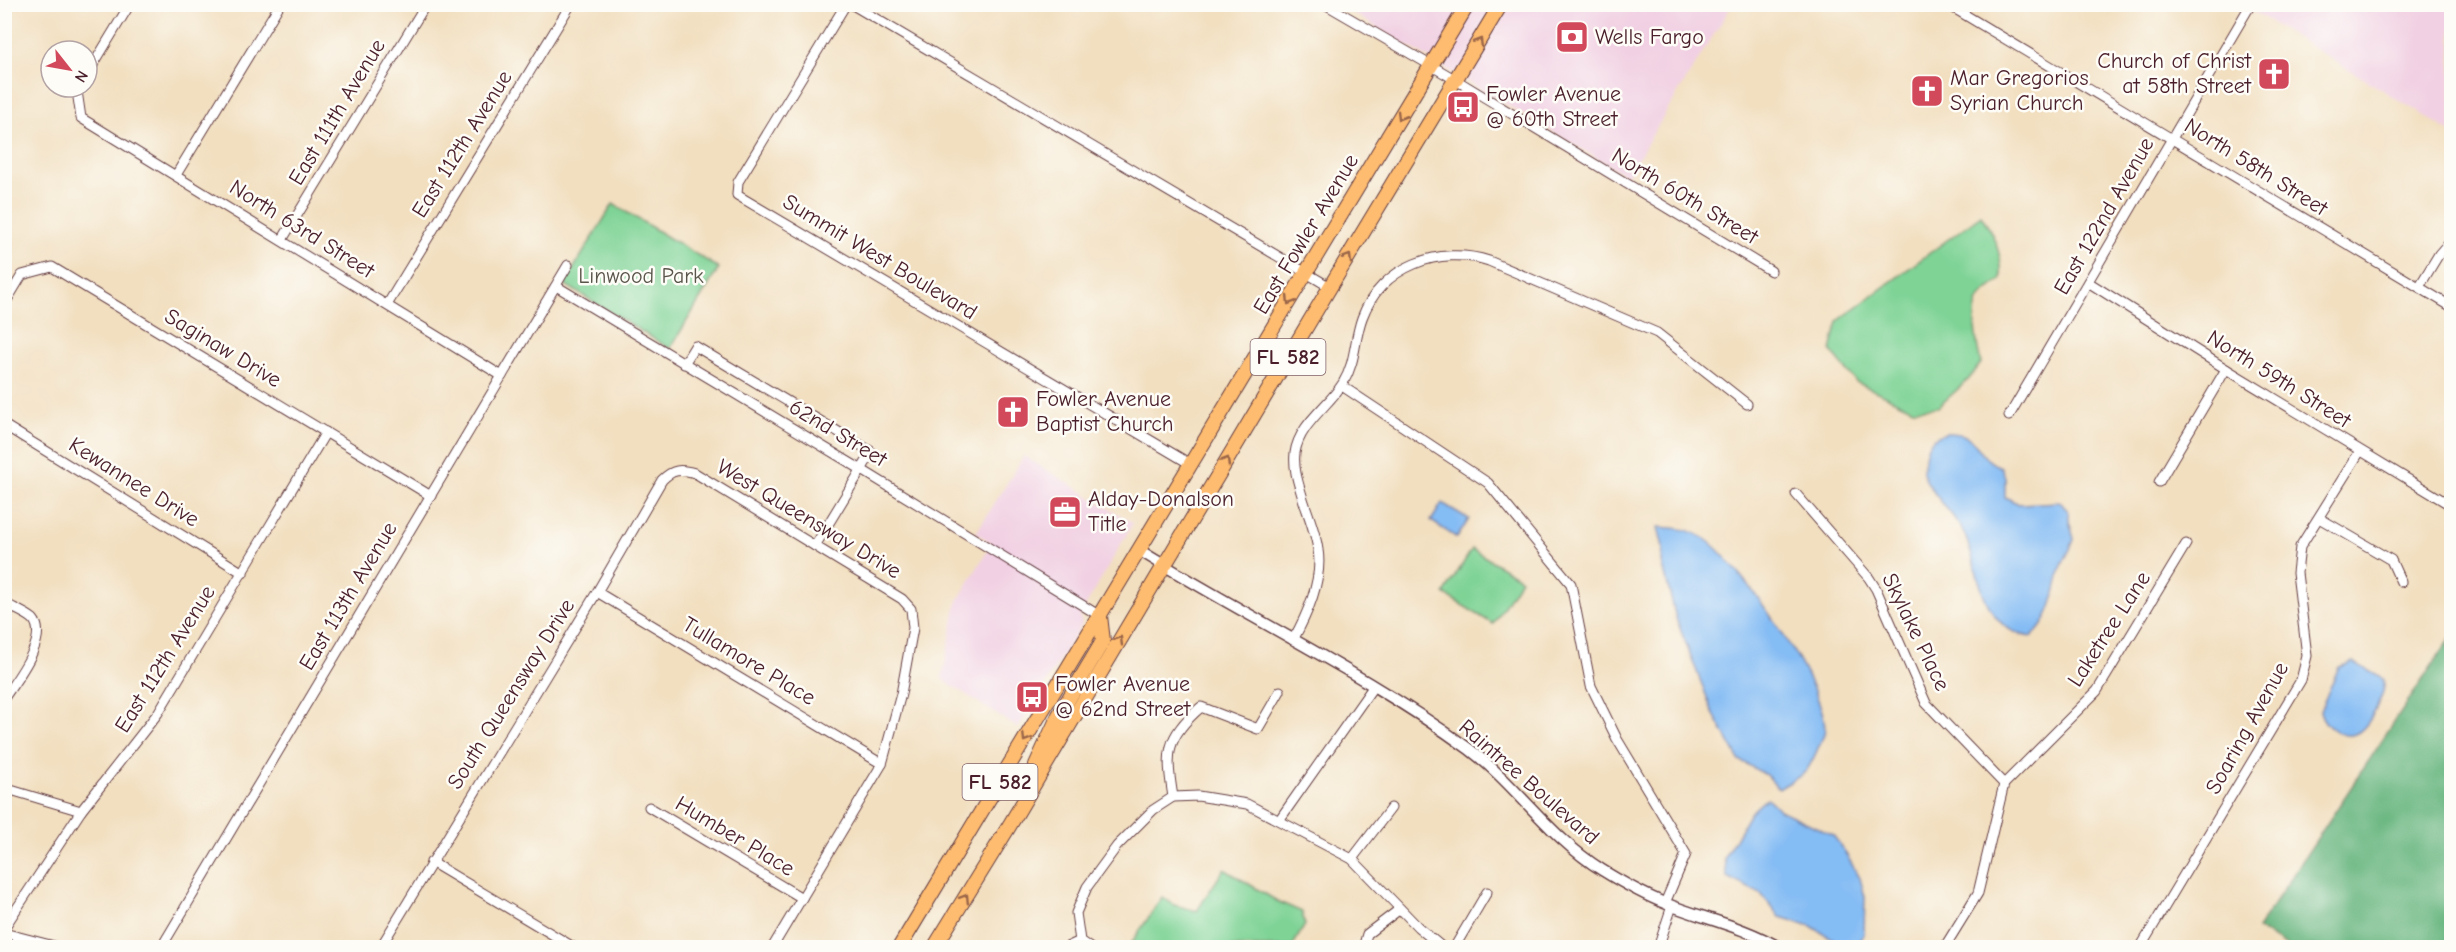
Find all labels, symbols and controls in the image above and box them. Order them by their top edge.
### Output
bank icon: Wells Fargo [1554,19,1590,55]
place label: Wells Fargo [1595,24,1704,50]
street label: East 111th Avenue [283,34,391,190]
one-way arrow [1471,38,1483,48]
north arrow [39,39,99,99]
place label: Church of Christ at 58th Street [2097,48,2252,99]
church icon: Church of Christ at 58th Street [2256,56,2292,92]
place label: Mar Gregorios Syrian Church [1950,65,2089,116]
street label: East 112th Avenue [406,66,518,222]
text: N [71,67,91,85]
church icon: Mar Gregorios Syrian Church [1909,73,1945,109]
place label: Fowler Avenue @ 60th Street [1486,81,1621,132]
bus stop icon: Fowler Avenue @ 60th Street [1445,89,1481,125]
one-way arrow [1397,110,1409,120]
street label: North 58th Street [2180,113,2333,222]
street label: East 122nd Avenue [2048,133,2160,299]
street label: North 60th Street [1607,142,1763,250]
street label: East Fowler Avenue [1248,149,1364,319]
street label: North 63rd Street [225,174,380,284]
street label: Summit West Boulevard [778,189,982,325]
one-way arrow [1340,254,1352,264]
park label: Linwood Park [578,263,704,289]
one-way arrow [1286,295,1297,305]
street label: Saginaw Drive [160,303,286,393]
street label: North 59th Street [2202,324,2356,434]
road number: FL 582 [1250,339,1326,375]
place label: Fowler Avenue Baptist Church [1036,386,1174,437]
street label: 62nd Street [784,394,892,473]
church icon: Fowler Avenue Baptist Church [995,394,1031,430]
street label: Kewannee Drive [64,432,204,532]
street label: West Queensway Drive [712,454,906,584]
one-way arrow [1219,457,1230,467]
place label: Alday-Donalson Title [1088,486,1234,537]
office icon: Alday-Donalson Title [1047,494,1083,530]
street label: East 113th Avenue [293,517,403,675]
street label: Laketree Lane [2062,566,2156,692]
street label: Skylake Place [1876,569,1956,695]
street label: East 112th Avenue [109,581,221,737]
street label: South Queensway Drive [442,594,580,794]
street label: Tullamore Place [678,611,820,711]
one-way arrow [1111,636,1123,646]
street label: Soaring Avenue [2200,657,2294,799]
place label: Fowler Avenue @ 62nd Street [1055,671,1191,722]
bus stop icon: Fowler Avenue @ 62nd Street [1014,679,1050,715]
street label: Raintree Boulevard [1453,714,1605,850]
one-way arrow [1022,732,1033,742]
road number: FL 582 [962,764,1038,800]
street label: Humber Place [671,790,799,882]
one-way arrow [957,894,969,904]

